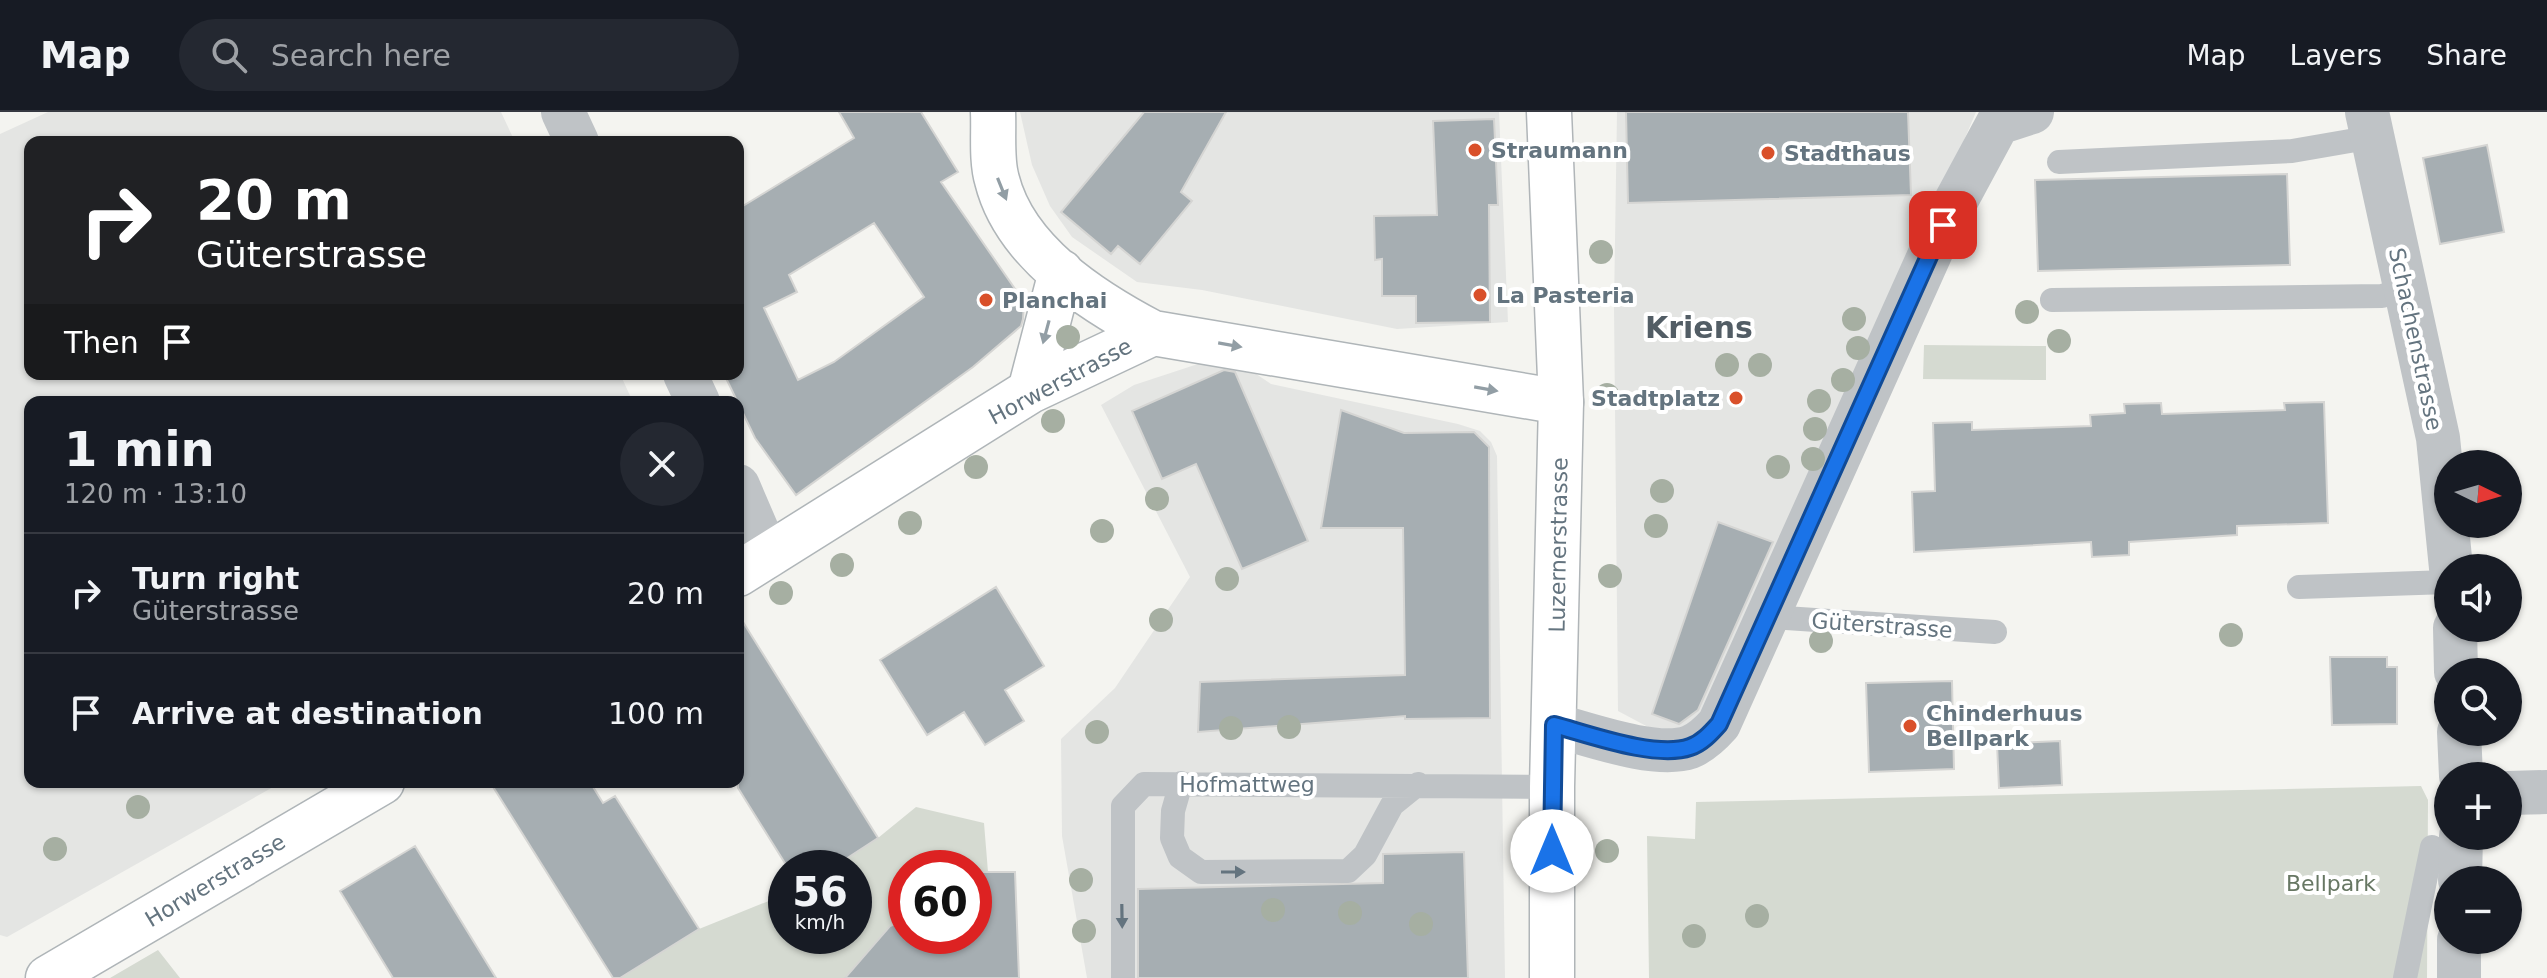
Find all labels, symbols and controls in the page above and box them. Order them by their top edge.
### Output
search box [179,19,739,91]
text: Map [40,33,131,77]
icon: search [207,33,251,77]
text: Search here [271,38,451,73]
text: Map [2186,39,2246,72]
text: Layers [2290,39,2382,72]
text: Share [2426,39,2507,72]
place label: Straumann [1491,138,1628,163]
marker: Straumann [1466,141,1484,159]
place label: Stadthaus [1784,141,1911,166]
marker: Stadthaus [1759,144,1777,162]
text: 20 m [196,167,352,232]
icon: right [64,168,168,272]
one-way arrow [995,177,1008,201]
pin [1909,191,1977,259]
icon: arrive [1921,203,1965,247]
text: Güterstrasse [196,234,427,275]
street label: Schachenstrasse [2384,245,2447,433]
place label: La Pasteria [1496,283,1635,308]
marker: La Pasteria [1471,286,1489,304]
place label: Planchai [1002,288,1107,313]
marker: Planchai [977,291,995,309]
district label: Kriens [1645,310,1753,345]
one-way arrow [1039,319,1051,344]
icon: arrive [155,320,199,364]
text: Then [64,325,139,360]
street label: Horwerstrasse [984,333,1136,430]
one-way arrow [1218,340,1243,352]
one-way arrow [1474,383,1499,395]
place label: Stadtplatz [1591,386,1720,411]
marker: Stadtplatz [1727,389,1745,407]
text: 1 min [64,421,215,477]
button: close [620,422,704,506]
north arrow [2434,450,2522,538]
map controls [2434,450,2522,954]
street label: Luzernerstrasse [1544,457,1573,633]
text: 120 m · 13:10 [64,479,247,509]
button: sound [2434,554,2522,642]
text: Turn right [132,561,299,596]
icon: right [64,571,108,615]
text: 20 m [627,576,704,611]
text: Güterstrasse [132,596,299,626]
street label: Güterstrasse [1811,608,1953,643]
button: search [2434,658,2522,746]
icon: arrive [64,691,108,735]
text: Arrive at destination [132,696,483,731]
text: 100 m [608,696,704,731]
place label: Chinderhuus Bellpark [1926,701,2083,751]
marker: Chinderhuus Bellpark [1901,717,1919,735]
button: + [2434,762,2522,850]
street label: Hofmattweg [1179,772,1315,797]
position arrow [1510,809,1594,893]
street label: Horwerstrasse [141,829,290,932]
speed limit sign: 60 [888,850,992,954]
one-way arrow [1221,866,1246,878]
button: − [2434,866,2522,954]
text: 56 [792,869,848,915]
park label: Bellpark [2286,871,2376,896]
one-way arrow [1116,904,1129,929]
text: km/h [795,910,845,934]

